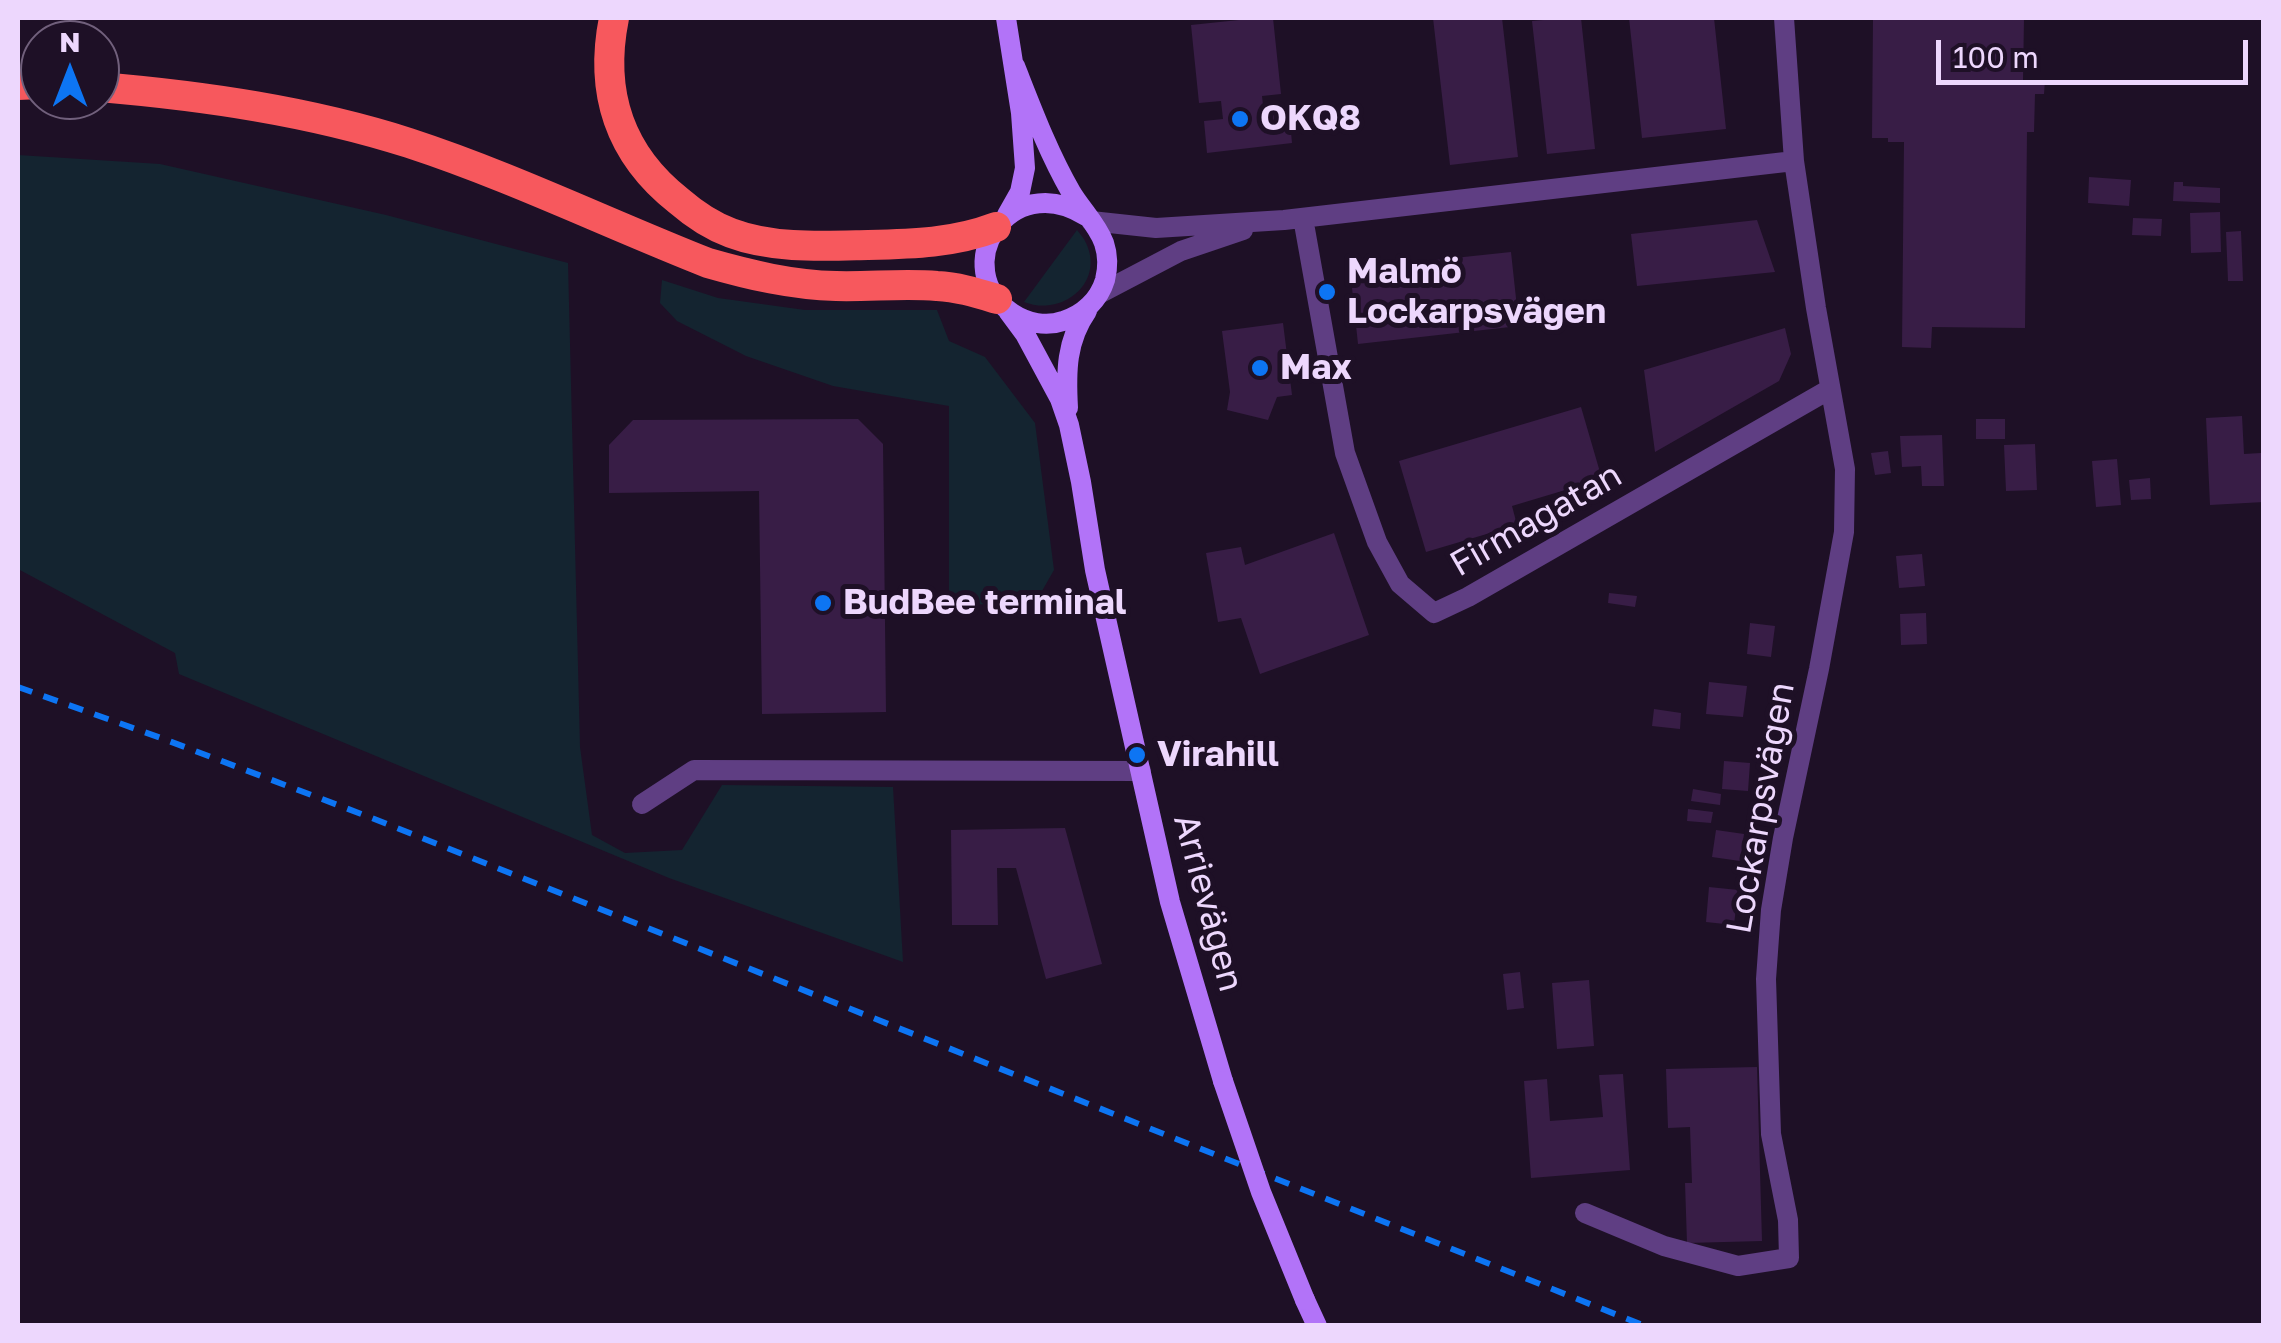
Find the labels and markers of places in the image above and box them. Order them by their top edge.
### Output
place label: OKQ8 [1260,98,1361,140]
marker: OKQ8 [1229,108,1251,130]
place label: Malmö Lockarpsvägen [1347,251,1606,333]
marker: Malmö Lockarpsvägen [1316,281,1338,303]
place label: Max [1280,347,1352,389]
marker: Max [1249,357,1271,379]
place label: BudBee terminal [843,582,1126,624]
marker: BudBee terminal [812,592,834,614]
place label: Virahill [1157,734,1279,776]
marker: Virahill [1126,744,1148,766]

